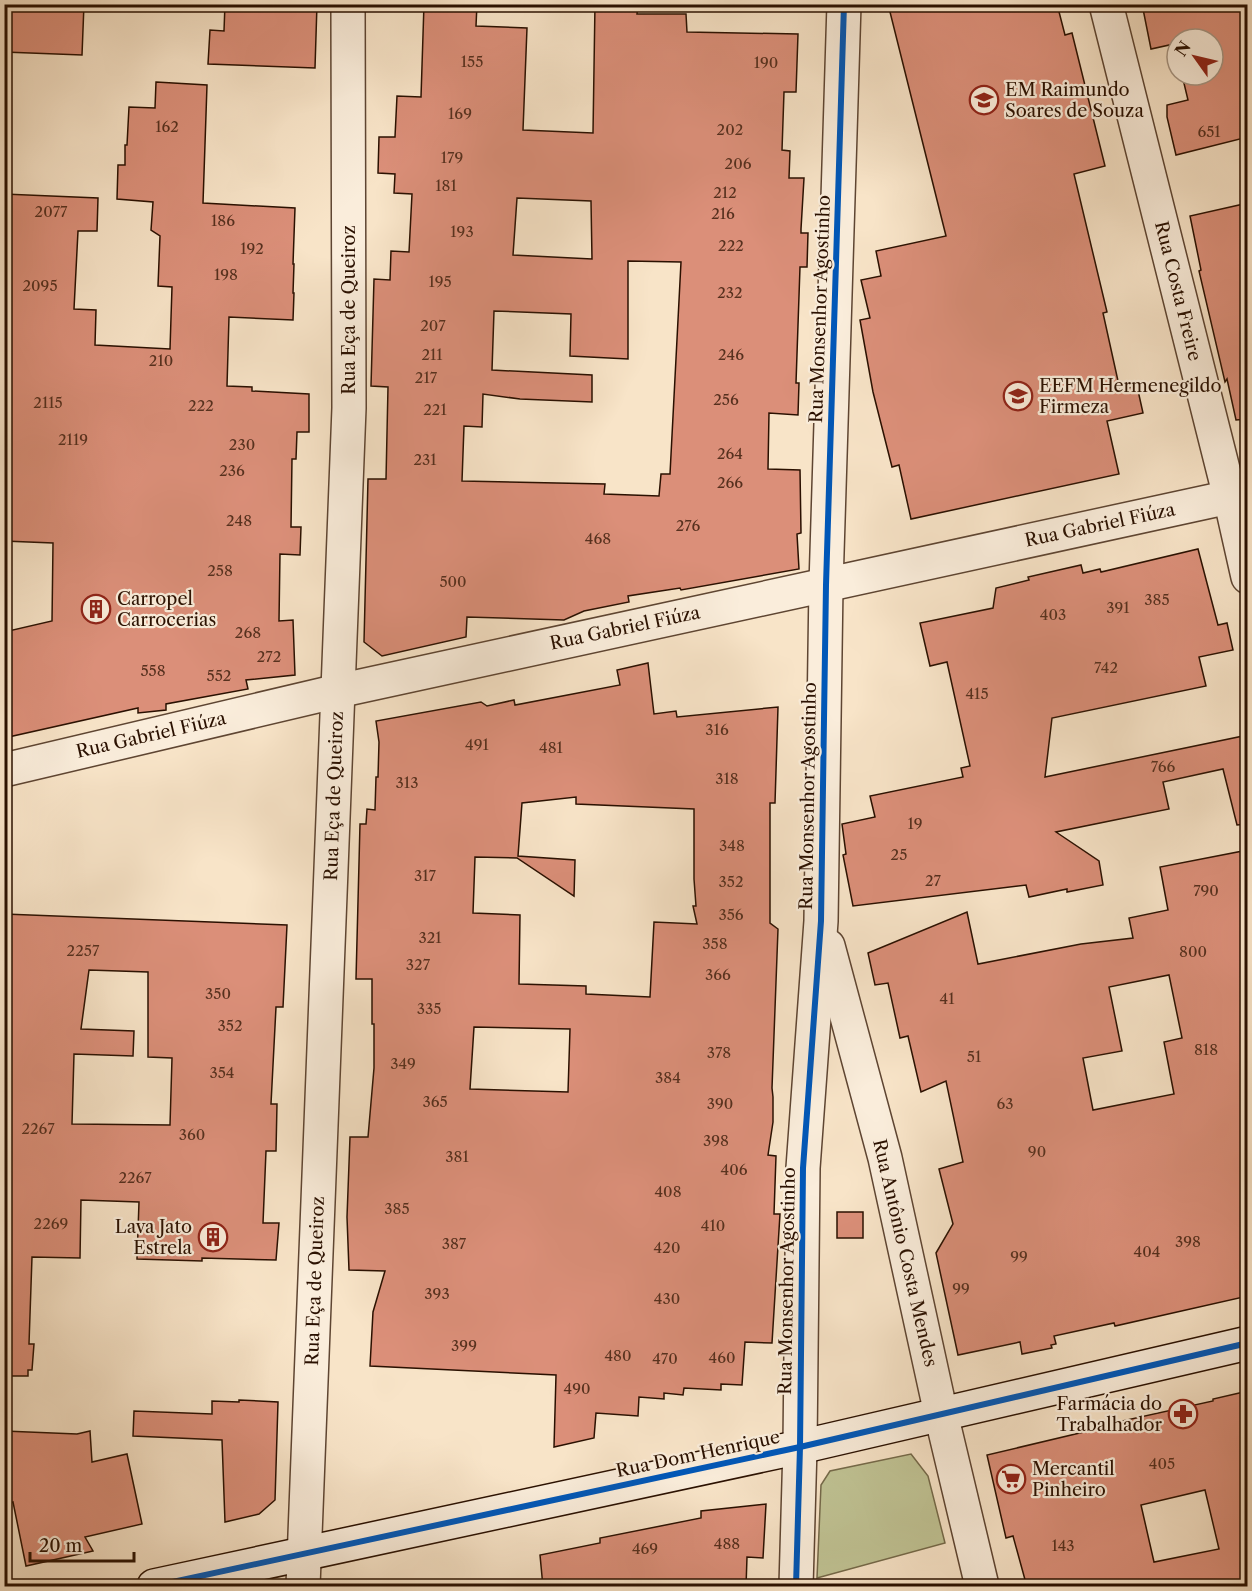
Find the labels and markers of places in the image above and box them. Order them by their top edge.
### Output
place label: EM Raimundo Soares de Souza [1005,79,1144,122]
school or university icon: EM Raimundo Soares de Souza [968,84,1000,116]
place label: EEFM Hermenegildo Firmeza [1039,375,1222,418]
school or university icon: EEFM Hermenegildo Firmeza [1002,380,1034,412]
place label: Carropel Carrocerias [117,588,216,631]
building icon: Carropel Carrocerias [80,593,112,625]
place label: Lava Jato Estrela [115,1216,192,1259]
building icon: Lava Jato Estrela [197,1221,229,1253]
place label: Farmácia do Trabalhador [1057,1393,1162,1436]
pharmacy icon: Farmácia do Trabalhador [1167,1398,1199,1430]
place label: Mercantil Pinheiro [1032,1458,1115,1501]
supermarket icon: Mercantil Pinheiro [995,1463,1027,1495]

